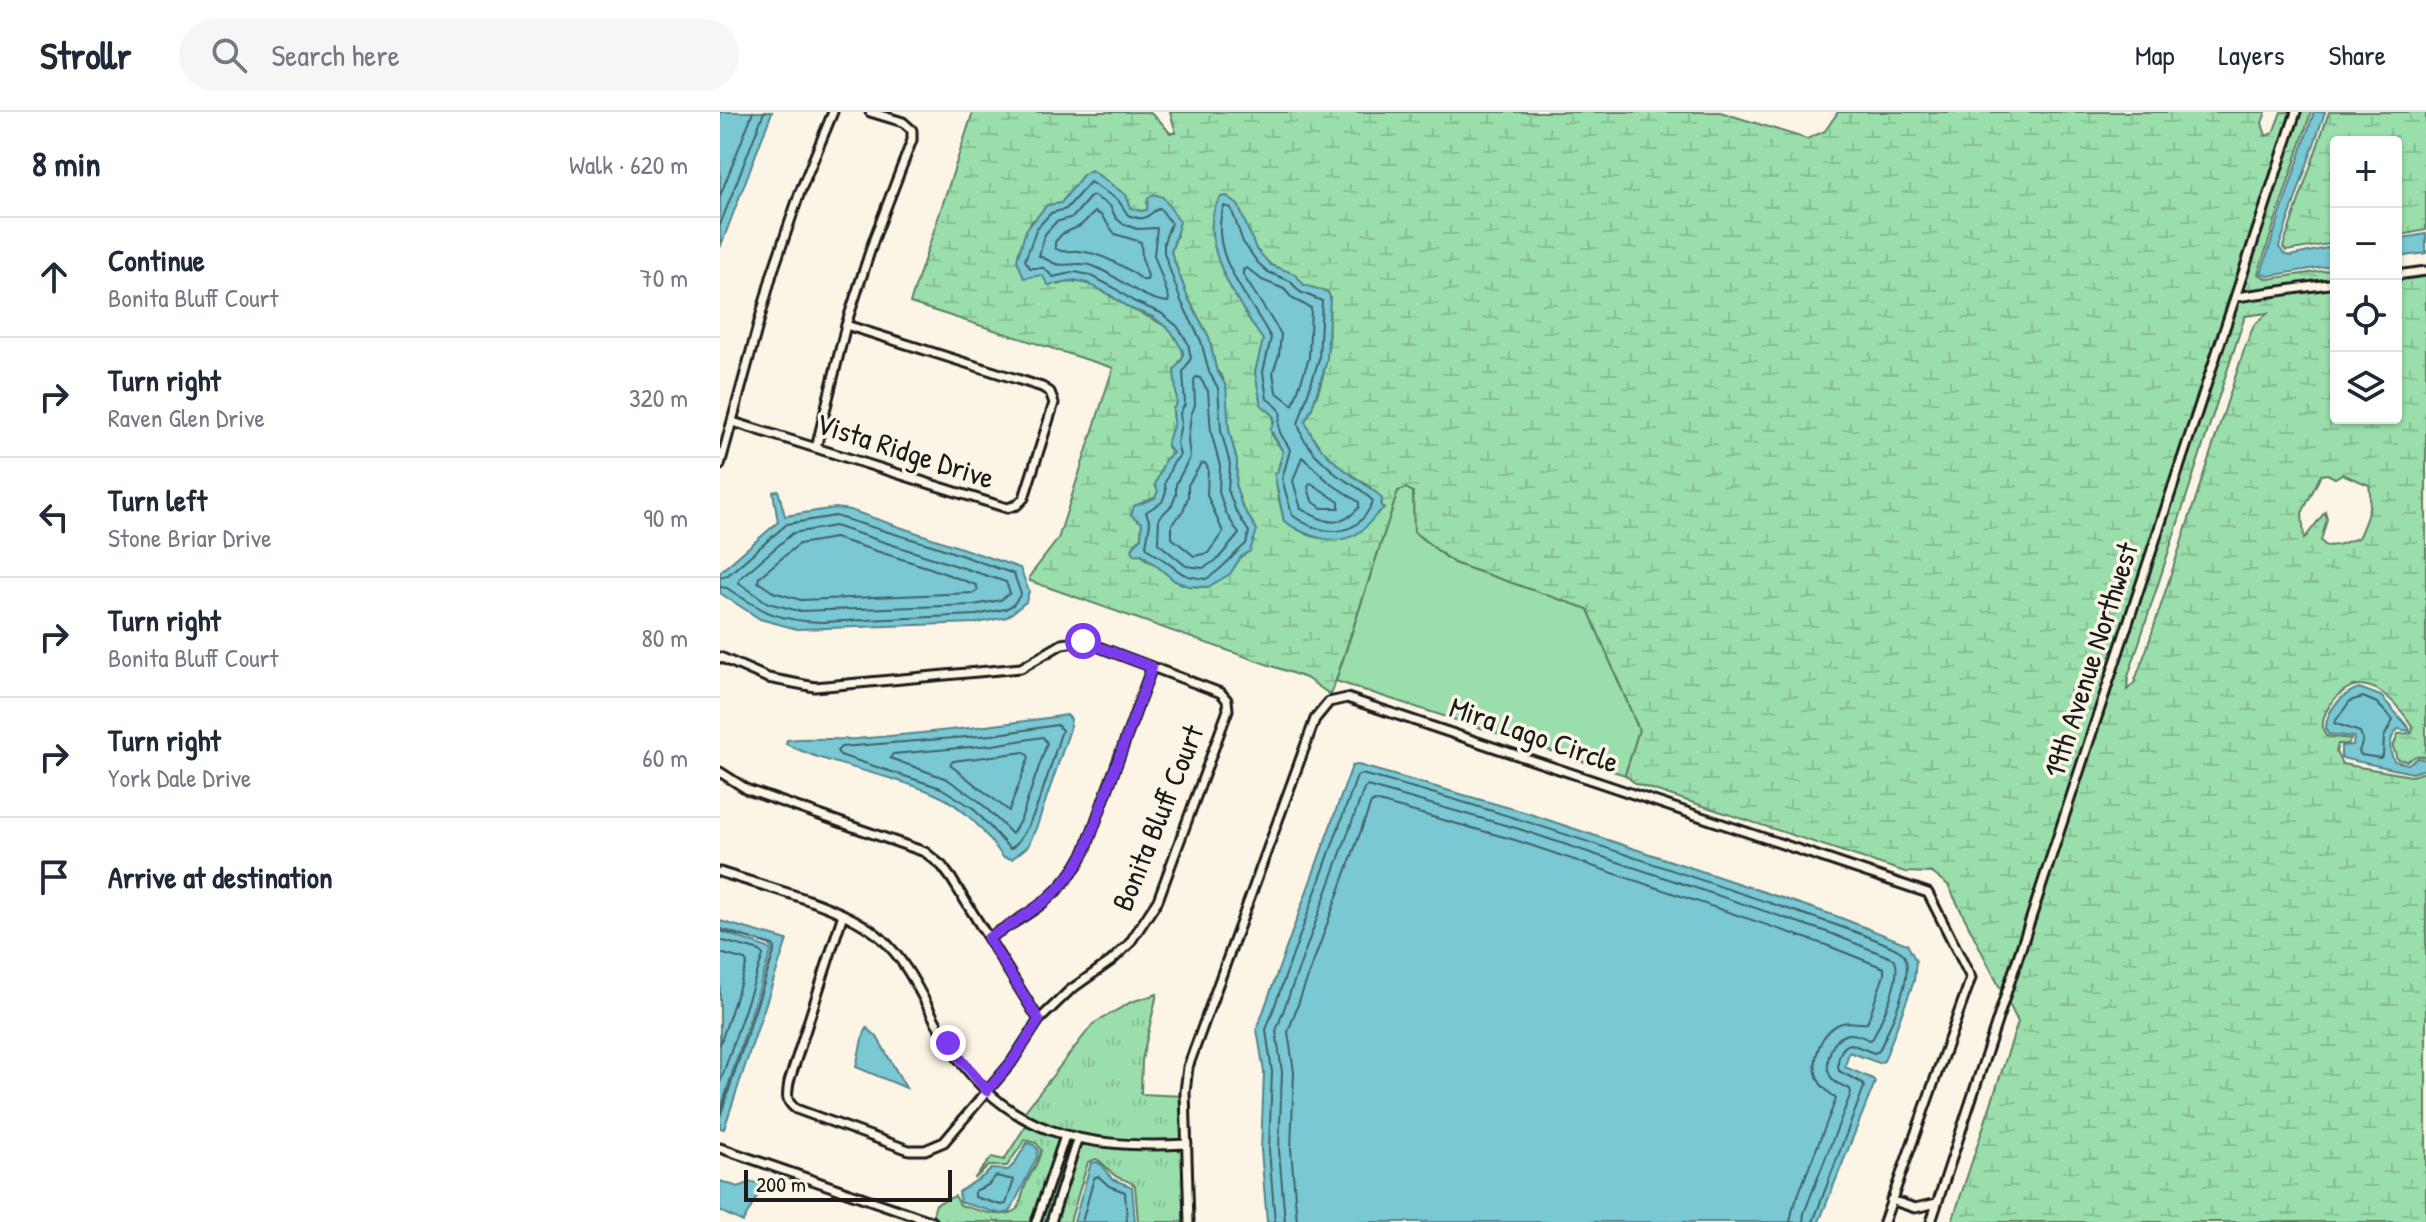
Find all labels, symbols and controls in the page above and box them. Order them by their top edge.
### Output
search box [179,19,739,91]
text: Strollr [40,29,131,81]
icon: search [207,33,251,77]
text: Search here [271,35,400,75]
text: Map [2135,36,2175,74]
text: Layers [2219,36,2284,74]
text: Share [2328,36,2386,74]
map controls [2330,136,2402,424]
button: + [2330,136,2402,208]
text: 8 min [32,141,101,187]
text: Walk · 620 m [569,147,688,182]
button: − [2330,208,2402,280]
text: Continue [108,240,205,280]
icon: ahead [32,255,76,299]
text: 70 m [640,260,688,295]
text: Bonita Bluff Court [108,280,279,315]
button: locate [2330,280,2402,352]
button: layers [2330,352,2402,424]
text: Turn right [108,360,221,400]
icon: right [32,375,76,419]
text: 320 m [629,380,688,415]
text: Raven Glen Drive [108,400,265,435]
street label: Vista Ridge Drive [811,402,999,498]
text: Turn left [108,480,207,520]
icon: left [32,495,76,539]
text: 90 m [643,500,688,535]
text: Stone Briar Drive [108,520,272,555]
street label: 19th Avenue Northwest [2033,536,2147,782]
text: Turn right [108,600,221,640]
icon: right [32,615,76,659]
text: 80 m [641,620,688,655]
route start [1065,623,1101,659]
text: Bonita Bluff Court [108,640,279,675]
street label: Mira Lago Circle [1444,686,1624,782]
street label: Bonita Bluff Court [1102,718,1213,916]
text: Turn right [108,720,221,760]
icon: right [32,735,76,779]
text: 60 m [642,740,688,775]
text: York Dale Drive [108,760,251,795]
icon: arrive [32,855,76,899]
text: Arrive at destination [108,857,333,897]
route end [930,1025,966,1061]
scale bar [744,1166,952,1202]
text: 200 m [756,1169,806,1199]

